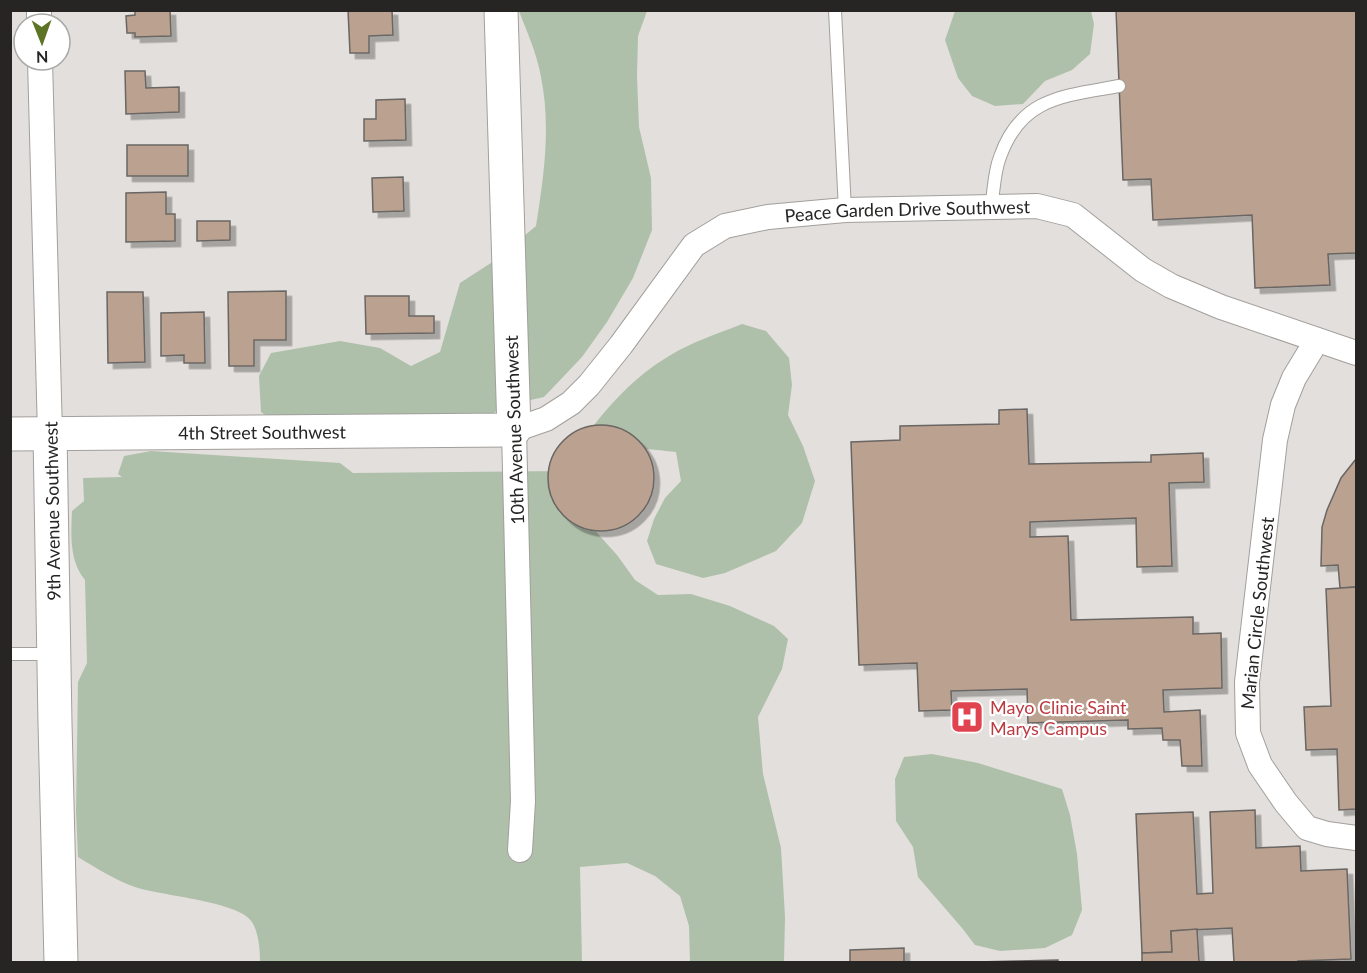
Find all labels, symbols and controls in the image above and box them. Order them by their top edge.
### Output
north arrow [12,12,72,72]
text: N [36,48,49,67]
street label: Peace Garden Drive Southwest [784,195,1031,226]
street label: 10th Avenue Southwest [500,334,528,525]
street label: 4th Street Southwest [178,420,347,444]
street label: 9th Avenue Southwest [39,421,65,601]
street label: Marian Circle Southwest [1236,515,1278,710]
place label: Mayo Clinic Saint Marys Campus [990,696,1127,739]
hospital icon: Mayo Clinic Saint Marys Campus [949,699,985,735]

